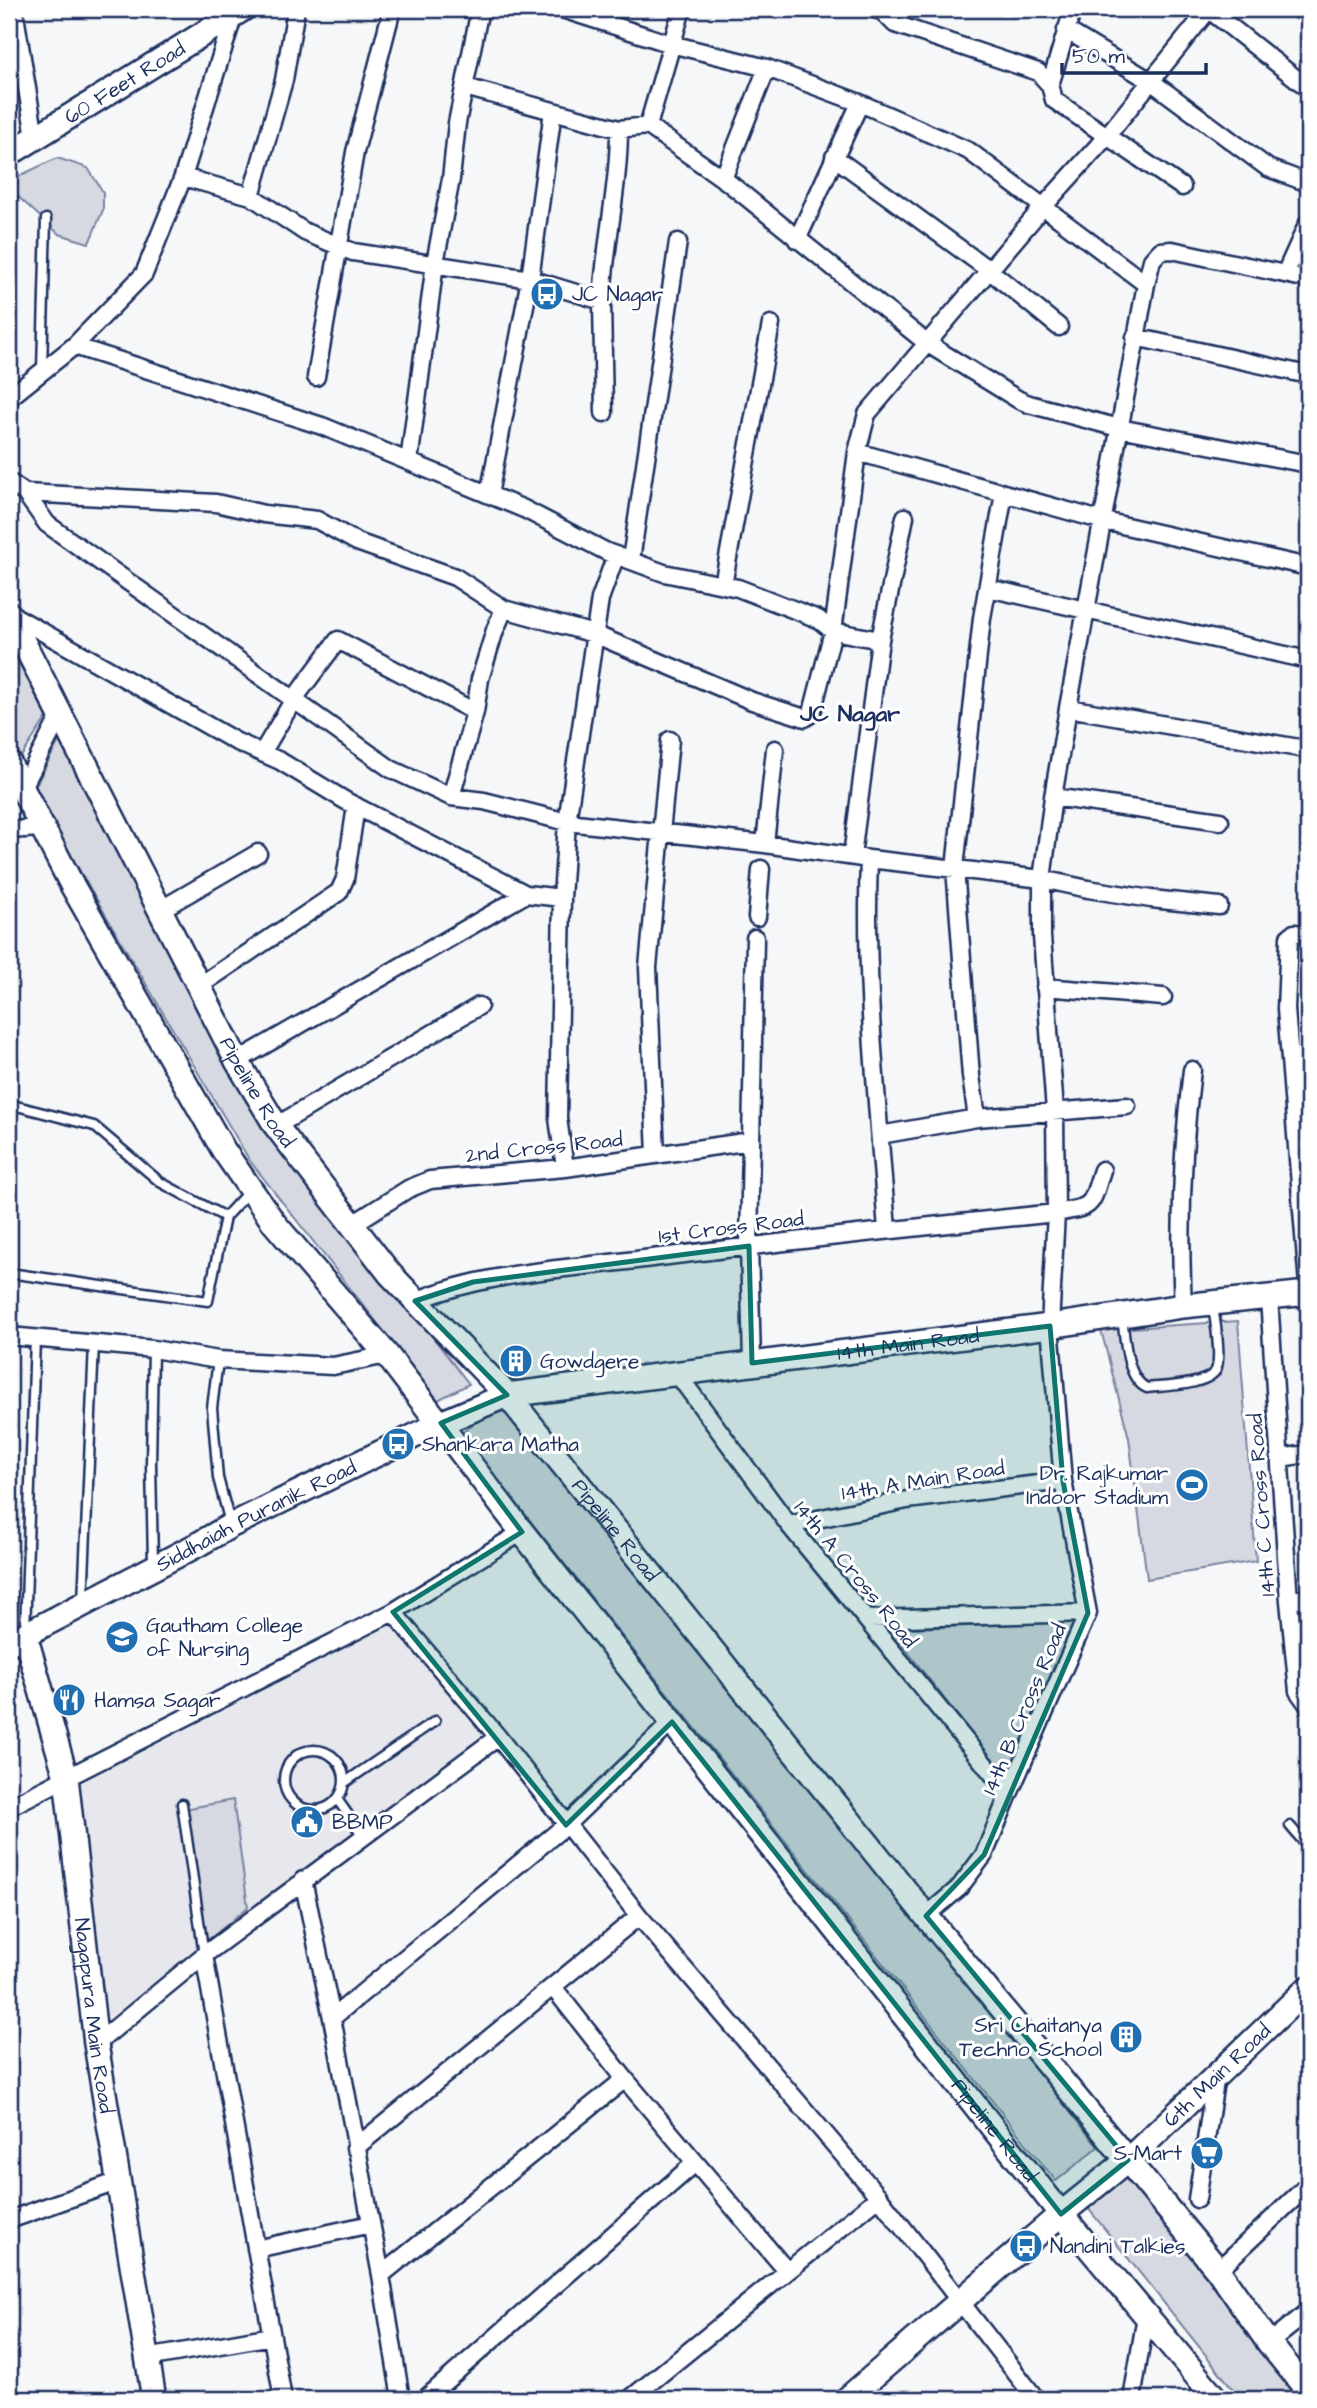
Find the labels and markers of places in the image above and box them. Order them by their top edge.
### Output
bus stop icon: JC Nagar [528,275,566,313]
place label: JC Nagar [572,280,664,311]
building icon: Gowdgere [497,1342,535,1380]
place label: Gowdgere [540,1347,639,1378]
bus stop icon: Shankara Matha [379,1425,417,1463]
place label: Shankara Matha [422,1430,579,1459]
place label: Dr. Rajkumar Indoor Stadium [1026,1459,1169,1512]
sports icon: Dr. Rajkumar Indoor Stadium [1173,1466,1211,1504]
place label: Gautham College of Nursing [146,1611,303,1666]
school or university icon: Gautham College of Nursing [103,1618,141,1656]
restaurant icon: Hamsa Sagar [50,1681,88,1719]
place label: Hamsa Sagar [94,1686,221,1717]
public building icon: BBMP [288,1803,326,1841]
place label: BBMP [332,1808,393,1837]
place label: Sri Chaitanya Techno School [959,2011,1102,2064]
building icon: Sri Chaitanya Techno School [1107,2018,1145,2056]
supermarket icon: S-Mart [1188,2134,1226,2172]
place label: S-Mart [1114,2139,1183,2168]
bus stop icon: Nandini Talkies [1007,2227,1045,2265]
place label: Nandini Talkies [1050,2232,1185,2261]

